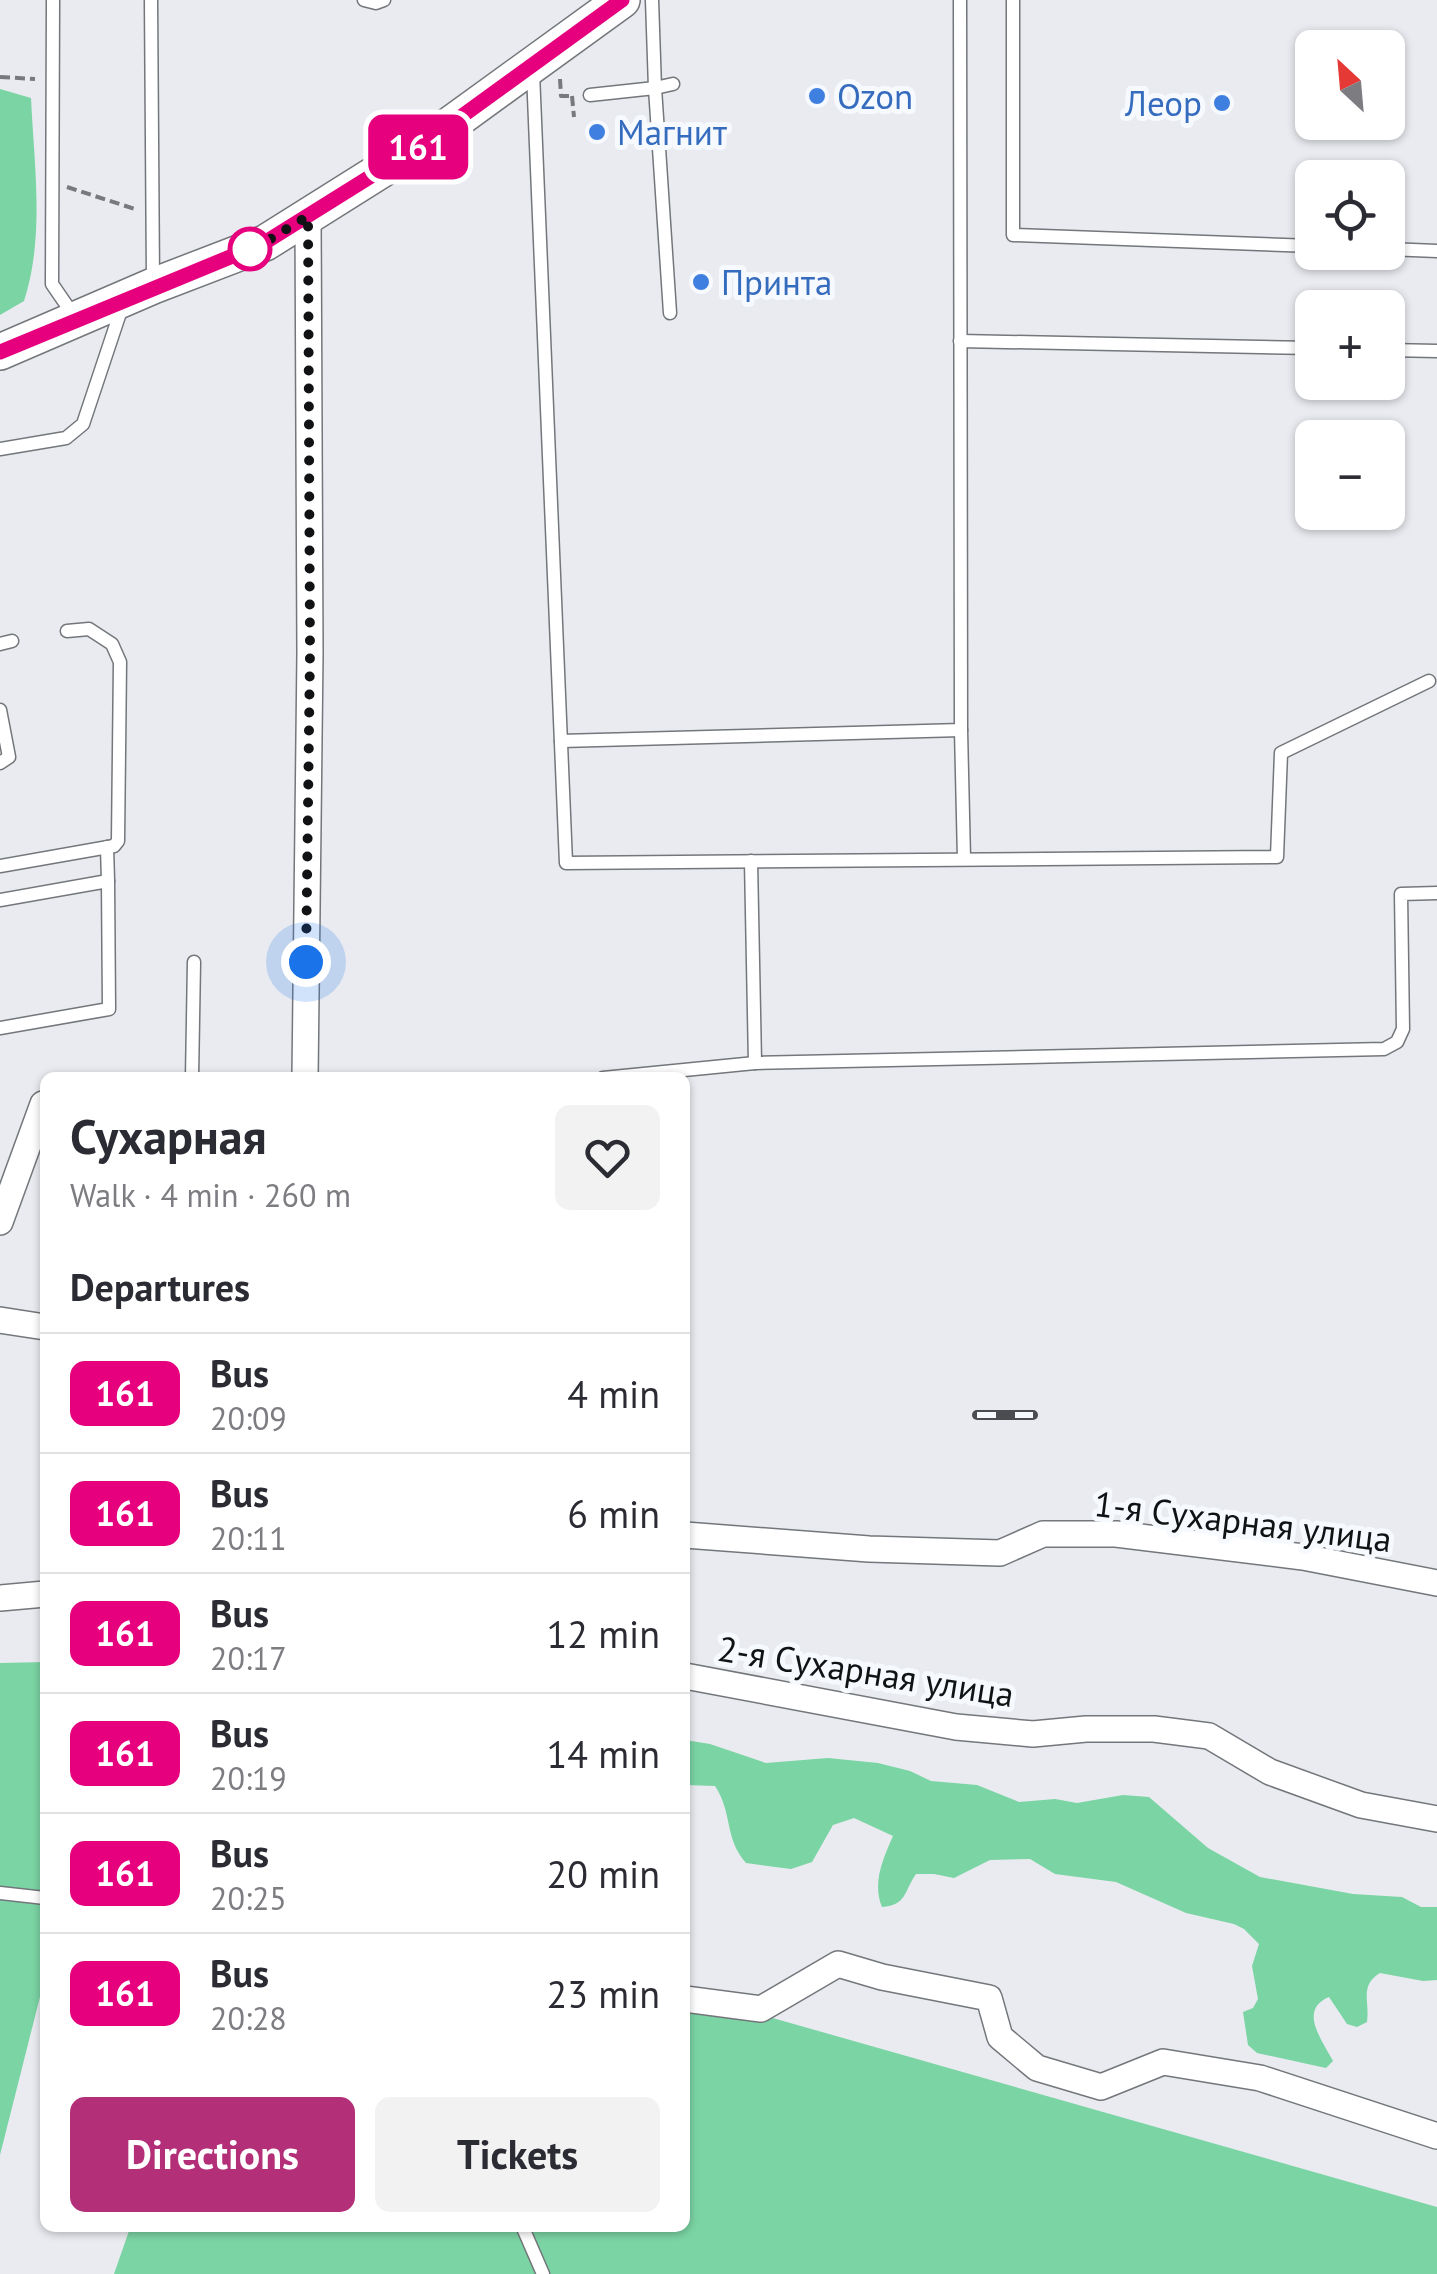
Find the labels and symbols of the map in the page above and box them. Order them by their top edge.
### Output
north arrow [1295,30,1405,140]
place label: Ozon [837,73,913,119]
place label: Леор [1124,80,1202,126]
marker: Ozon [806,85,828,107]
marker: Леор [1211,92,1233,114]
place label: Магнит [617,109,727,155]
line badge: 161 [360,114,476,180]
marker: Магнит [586,121,608,143]
unlabelled marker [229,228,271,270]
place label: Принта [721,259,832,305]
marker: Принта [690,271,712,293]
your location [281,937,331,987]
street label: 1-я Сухарная улица [1092,1480,1394,1562]
street label: 2-я Сухарная улица [715,1625,1017,1717]

